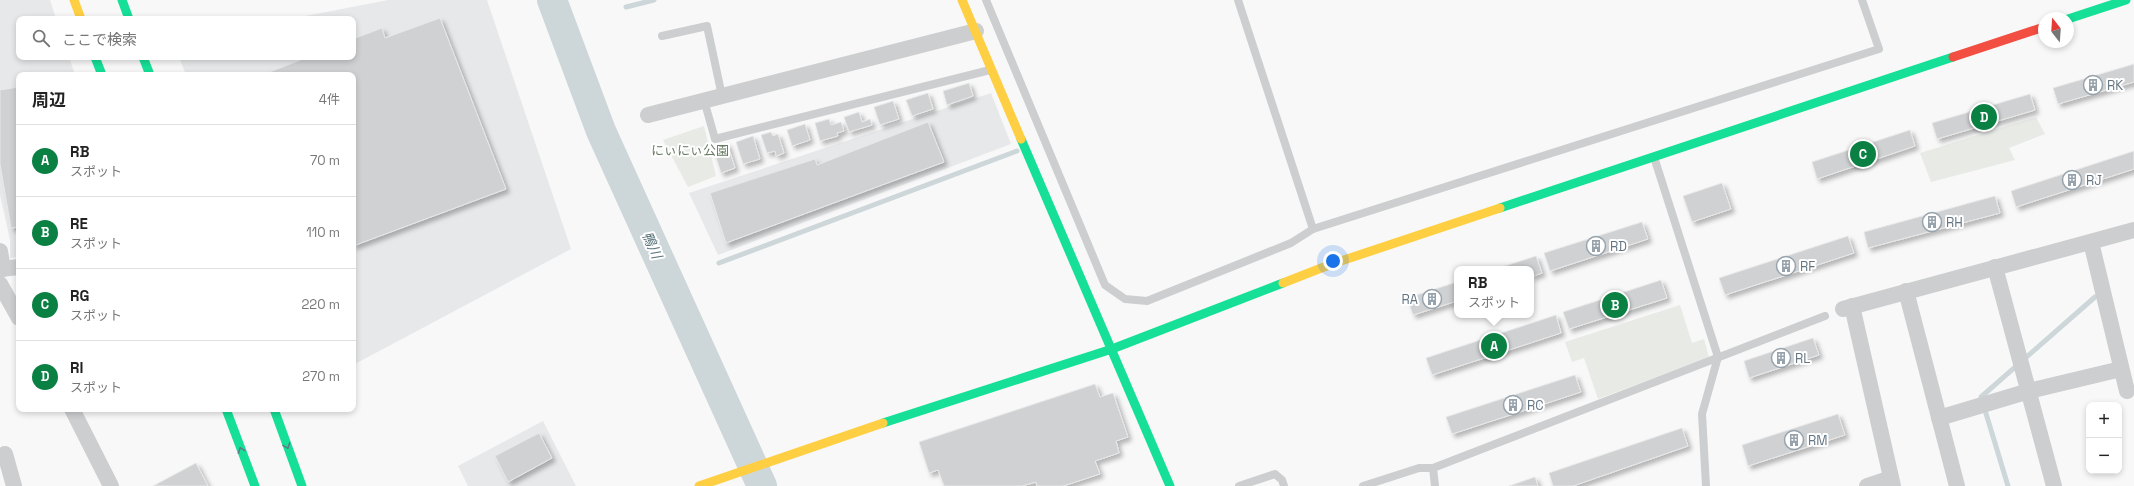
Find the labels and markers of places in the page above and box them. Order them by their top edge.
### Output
building icon: RK [2082,74,2104,96]
place label: RK [2107,77,2123,94]
pin: D [1971,102,1997,132]
pin: C [1850,139,1876,169]
building icon: RJ [2061,169,2083,191]
place label: RJ [2086,172,2102,189]
building icon: RH [1921,211,1943,233]
place label: RH [1946,214,1963,231]
building icon: RD [1585,235,1607,257]
place label: RD [1610,238,1627,255]
building icon: RF [1775,255,1797,277]
place label: RF [1800,258,1815,275]
building icon: RA [1421,288,1443,310]
pin: B [1602,290,1628,320]
place label: RA [1402,291,1418,308]
pin: A [1481,331,1507,361]
building icon: RL [1770,347,1792,369]
place label: RL [1795,350,1810,367]
building icon: RC [1502,394,1524,416]
place label: RC [1527,397,1544,414]
building icon: RM [1783,429,1805,451]
place label: RM [1808,432,1827,449]

